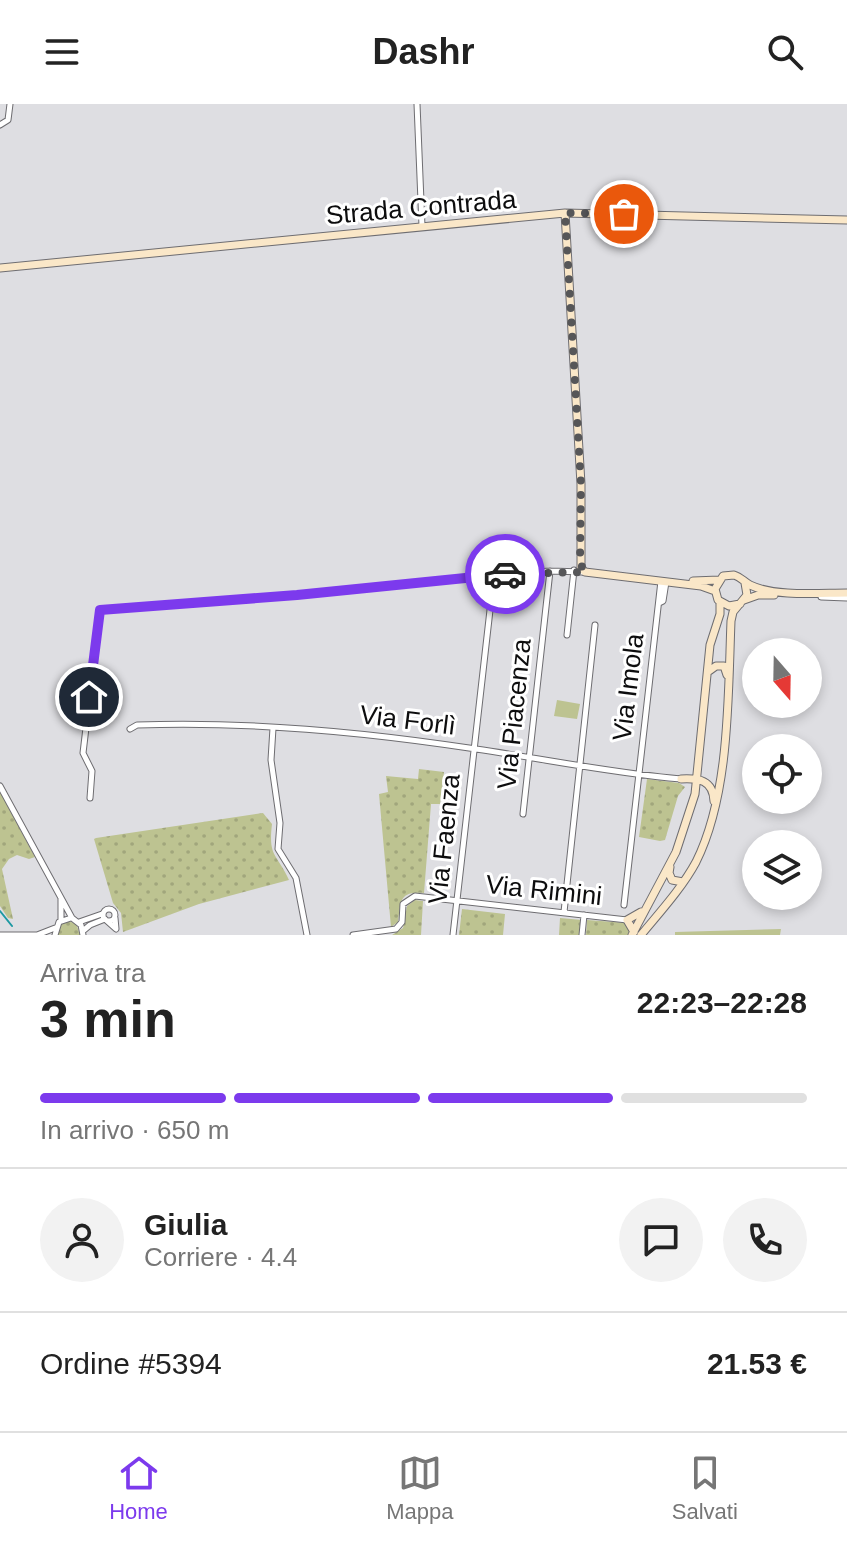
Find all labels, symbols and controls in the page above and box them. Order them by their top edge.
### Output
icon: menu [40,30,84,74]
icon: search [763,30,807,74]
text: Dashr [372,31,475,72]
pin [590,180,658,248]
street label: Strada Contrada [325,184,518,230]
icon: bag [602,192,646,236]
courier [465,534,545,614]
icon: car [483,552,527,596]
street label: Via Imola [607,631,650,742]
street label: Via Piacenza [491,637,537,791]
north arrow [742,638,822,718]
map controls [742,638,822,910]
pin [55,663,123,731]
icon: home [67,675,111,719]
street label: Via Forlì [358,699,458,741]
button: locate [742,734,822,814]
street label: Via Faenza [422,772,466,906]
button: layers [742,830,822,910]
street label: Via Rimini [484,869,604,911]
text: Arriva tra [40,958,145,988]
text: 22:23–22:28 [637,986,807,1019]
text: 3 min [40,990,176,1048]
text: In arrivo · 650 m [40,1115,229,1145]
button: person [40,1198,124,1282]
button: chat [619,1198,703,1282]
button: phone [723,1198,807,1282]
text: Giulia [144,1208,227,1241]
text: Corriere · 4.4 [144,1242,297,1272]
text: Ordine #5394 [40,1347,222,1380]
text: 21.53 € [707,1347,807,1380]
tab: Home [109,1451,168,1525]
tab: Mappa [386,1451,453,1525]
tab: Salvati [672,1451,738,1525]

